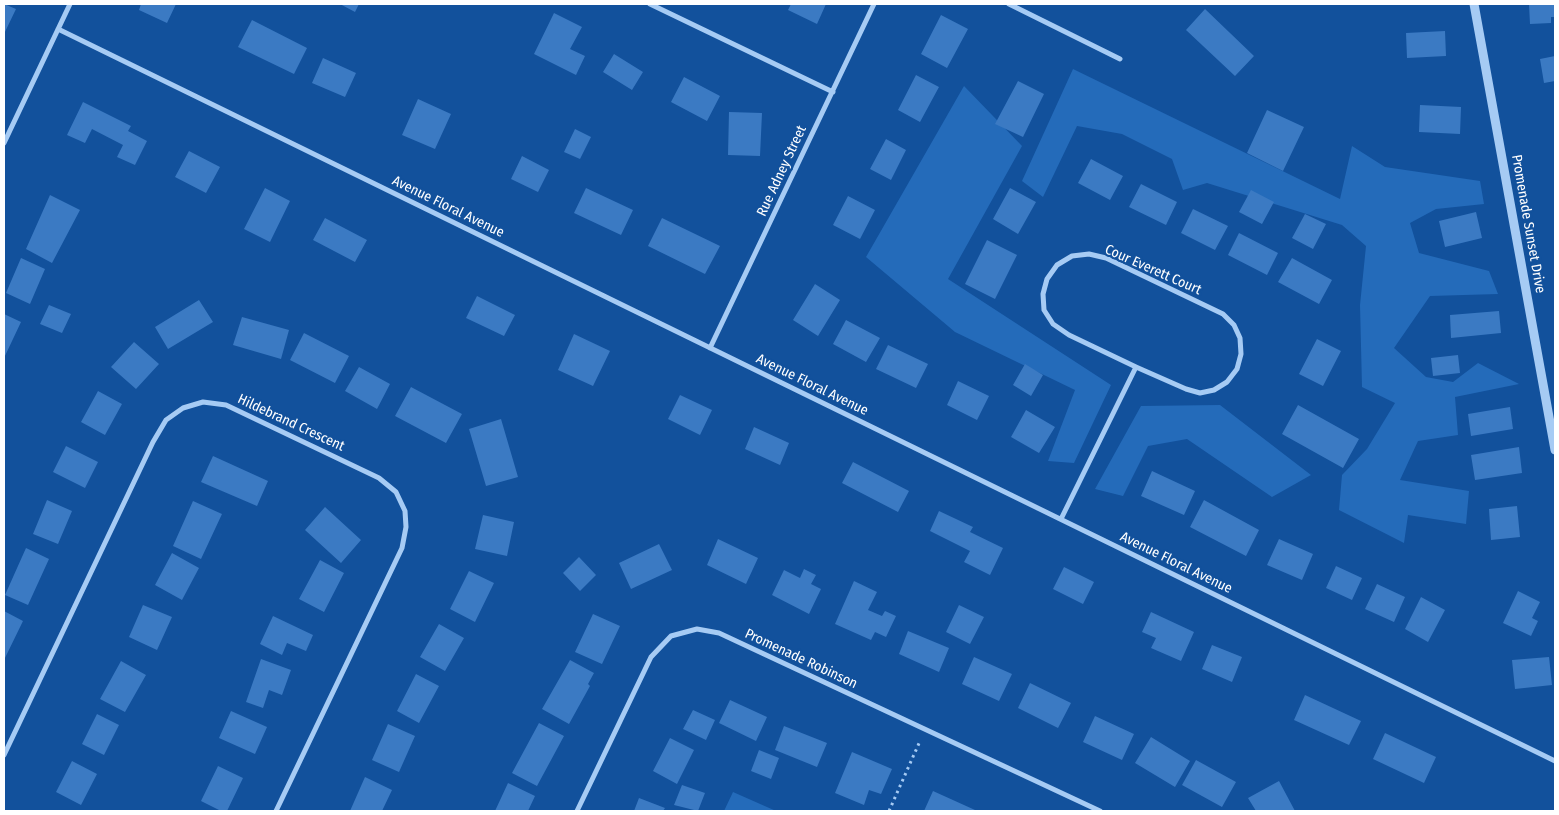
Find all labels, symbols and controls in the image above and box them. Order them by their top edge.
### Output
street label: Rue Adney Street [754,123,810,219]
street label: Promenade Sunset Drive [1508,153,1548,295]
street label: Avenue Floral Avenue [389,173,507,241]
street label: Cour Everett Court [1102,241,1204,299]
street label: Avenue Floral Avenue [753,351,871,419]
street label: Hildebrand Crescent [235,391,347,455]
street label: Avenue Floral Avenue [1117,529,1235,597]
street label: Promenade Robinson [742,626,860,692]

